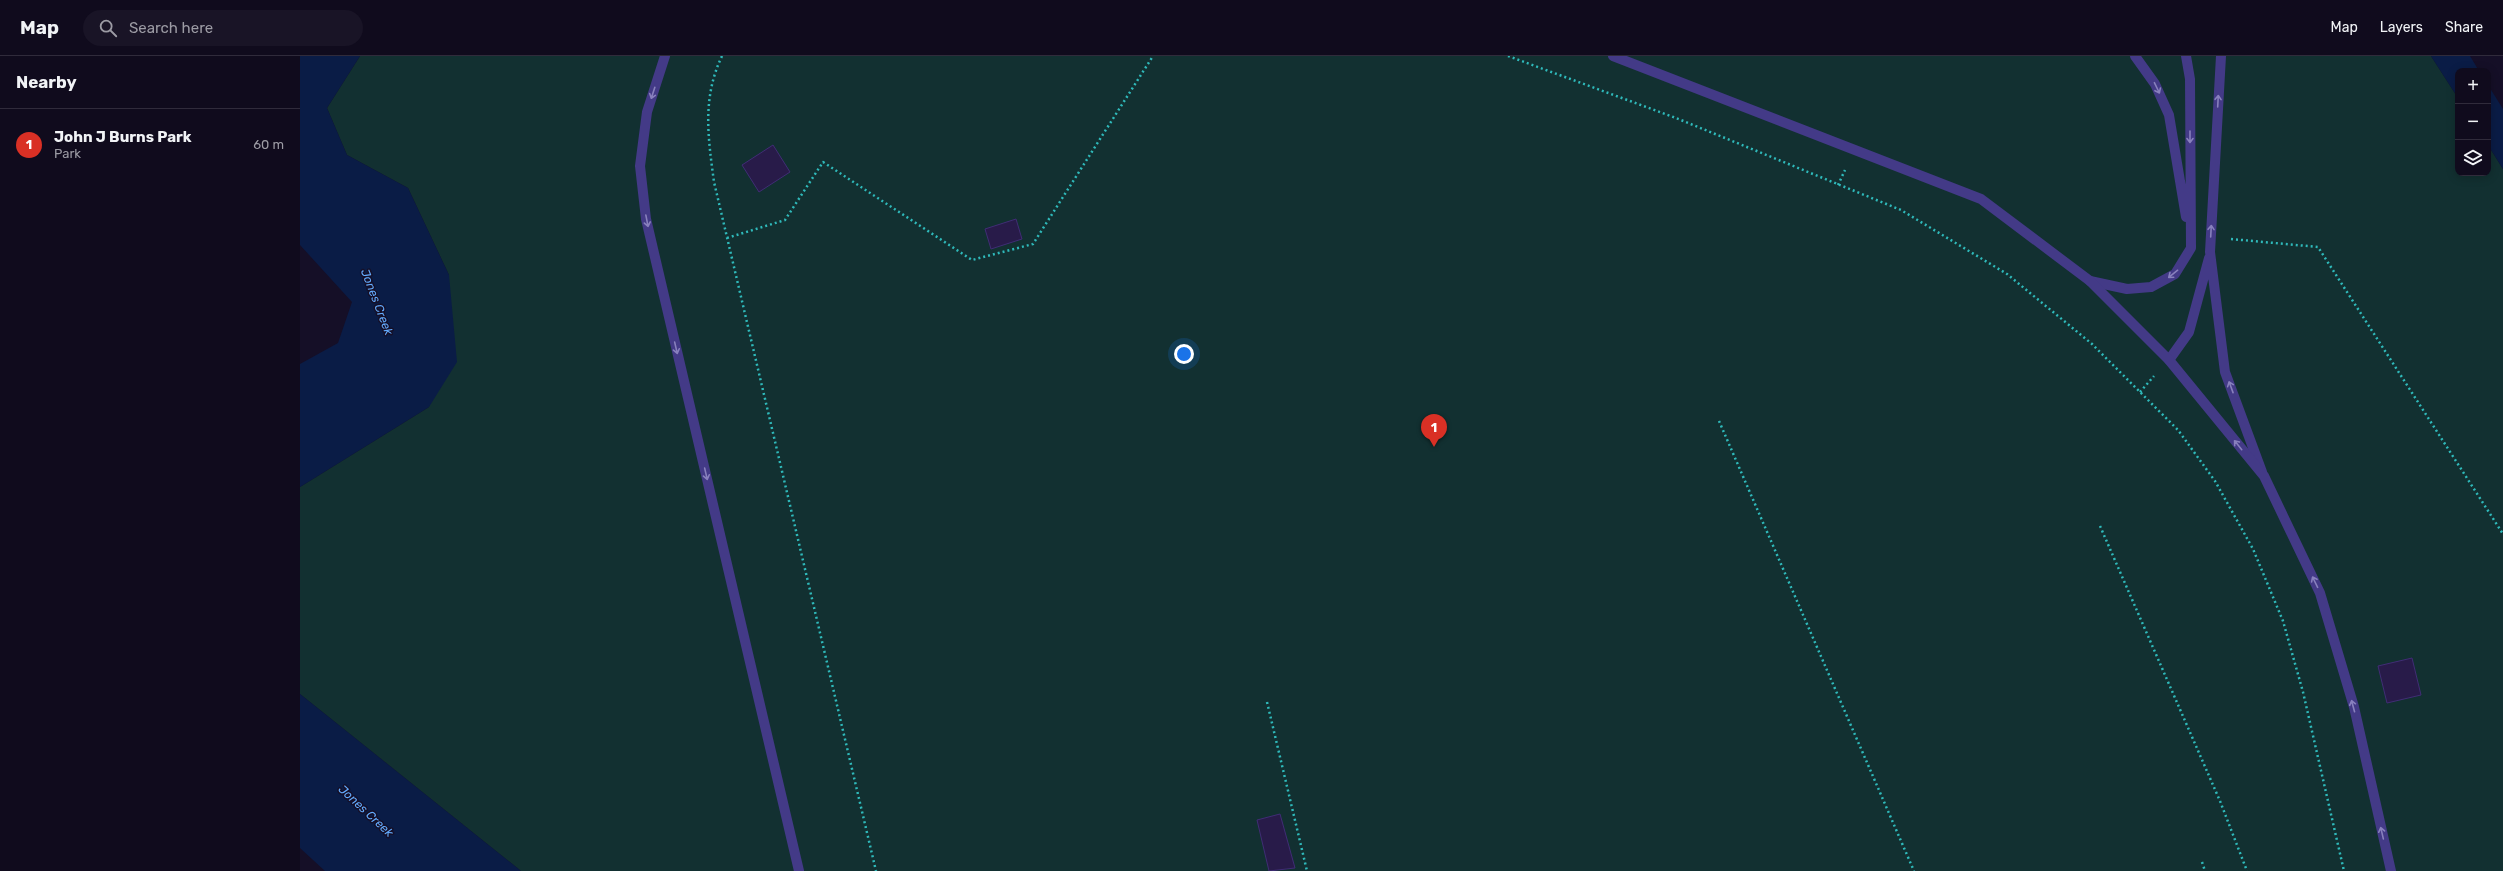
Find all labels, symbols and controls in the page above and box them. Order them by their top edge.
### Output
search box [83,10,363,46]
text: Map [20,16,59,39]
icon: search [97,17,119,39]
text: Search here [129,19,213,37]
text: Map [2331,19,2358,36]
text: Layers [2380,19,2423,36]
text: Share [2445,19,2483,36]
map controls [2455,68,2491,176]
button: + [2455,68,2491,104]
text: Nearby [16,72,77,92]
one-way arrow [2154,82,2161,94]
one-way arrow [649,86,656,99]
one-way arrow [2215,95,2222,108]
button: − [2455,104,2491,140]
text: John J Burns Park [54,128,192,146]
one-way arrow [2186,130,2194,143]
text: 1 [26,137,32,152]
text: 60 m [253,137,284,152]
button: layers [2455,140,2491,176]
text: Park [54,146,81,161]
one-way arrow [643,214,651,227]
one-way arrow [2208,225,2215,238]
water label: Jones Creek [358,267,396,338]
one-way arrow [2167,270,2178,278]
one-way arrow [673,341,681,354]
your location [1174,344,1194,364]
one-way arrow [2226,382,2234,394]
pin: 1 [1421,414,1447,447]
one-way arrow [2234,439,2243,450]
one-way arrow [703,467,710,480]
one-way arrow [2311,577,2318,589]
one-way arrow [2349,700,2356,713]
water label: Jones Creek [336,782,397,840]
one-way arrow [2378,827,2386,840]

